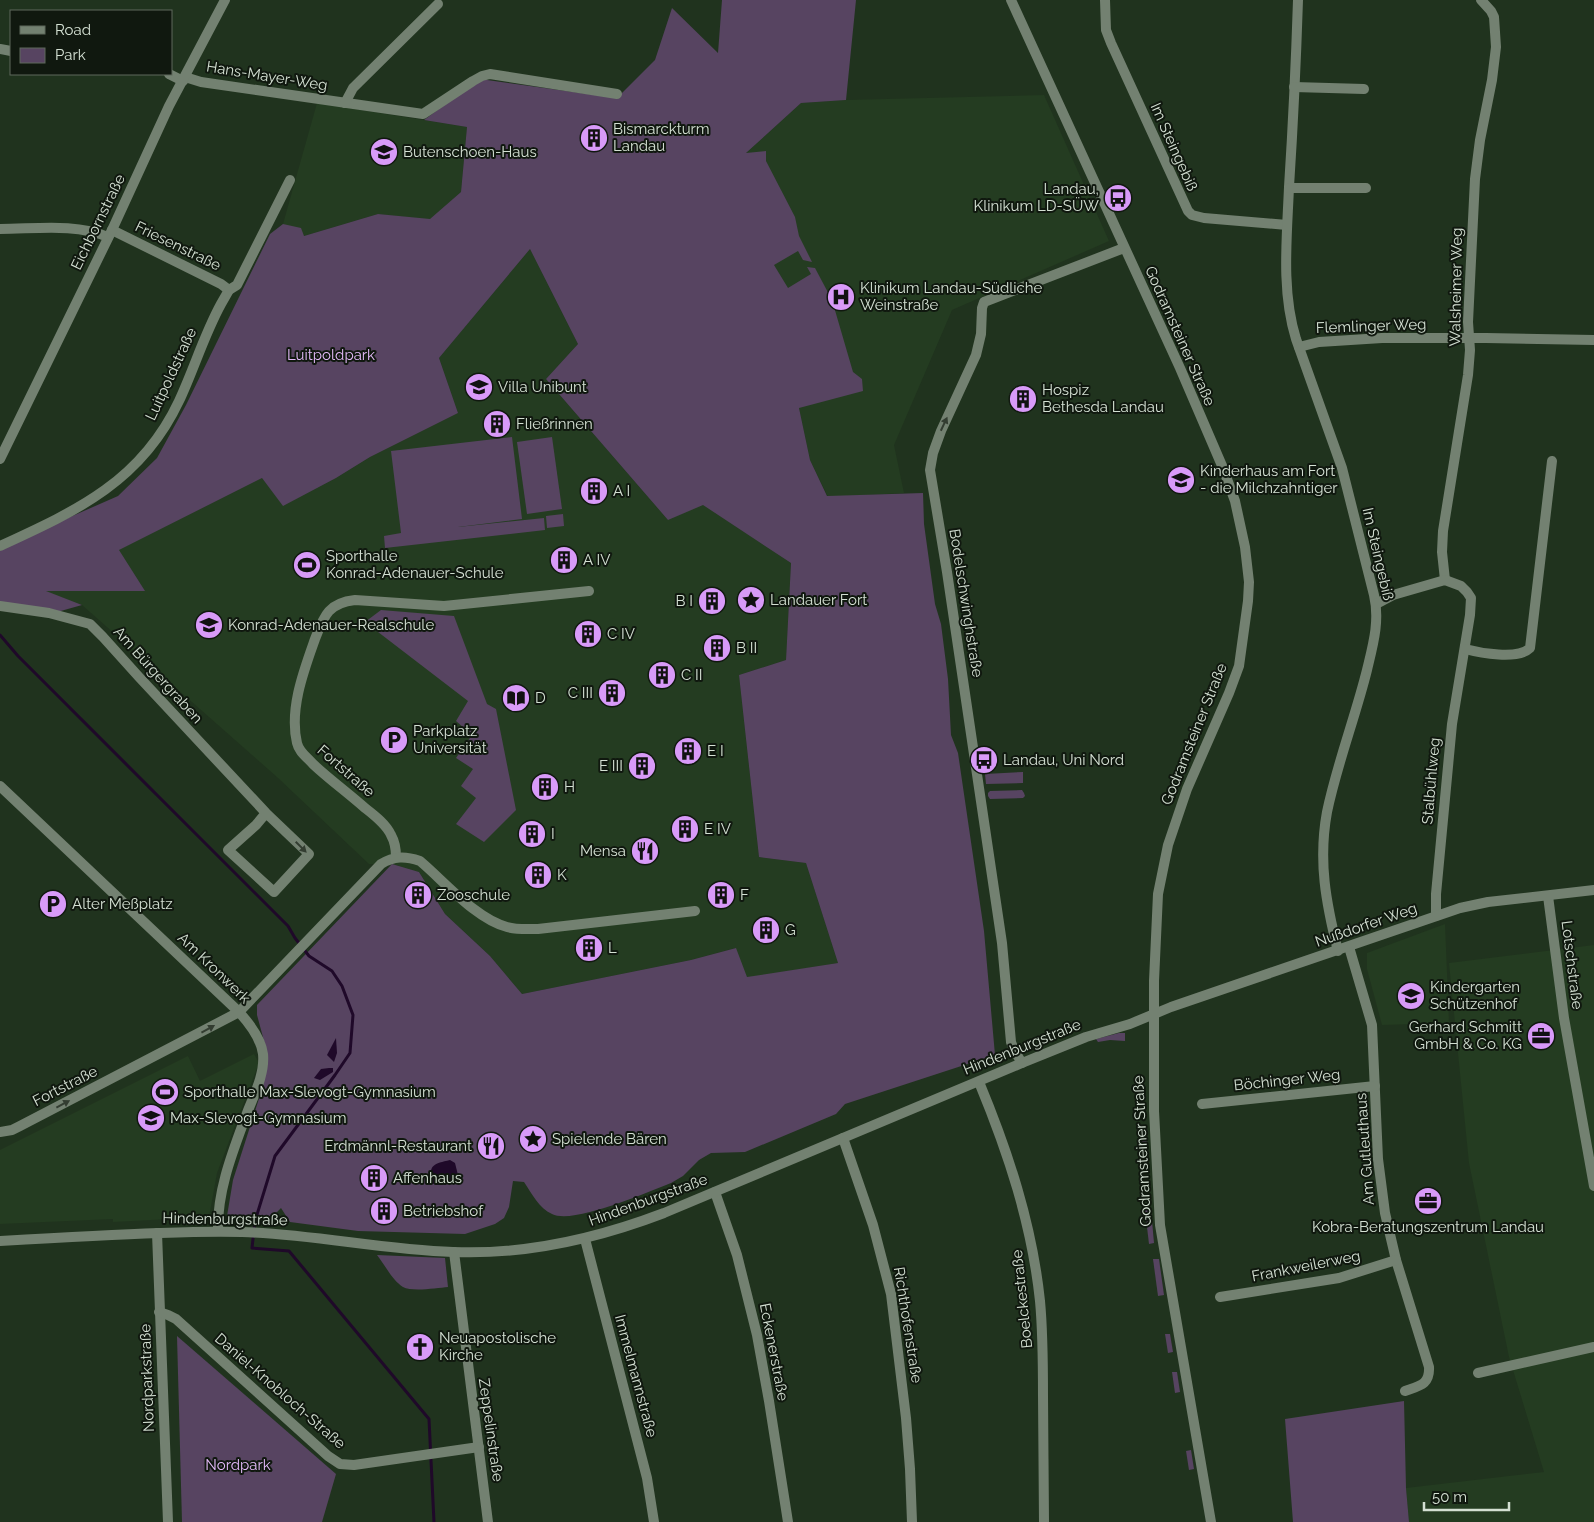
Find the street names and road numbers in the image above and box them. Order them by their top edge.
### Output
street label: Hans-Mayer-Weg [205,58,329,94]
street label: Im Steingebiß [1146,100,1202,194]
street label: Eichbornstraße [67,171,129,273]
street label: Friesenstraße [132,217,224,275]
street label: Walsheimer Weg [1446,227,1466,347]
street label: Godramsteiner Straße [1141,263,1219,409]
street label: Flemlinger Weg [1315,315,1427,337]
street label: Luitpoldstraße [142,325,200,423]
street label: Im Steingebiß [1359,506,1397,602]
street label: Bodelschwinghstraße [945,527,987,679]
street label: Am Bürgergraben [110,623,206,727]
street label: Godramsteiner Straße [1157,660,1231,807]
street label: Stalbühlweg [1418,737,1444,825]
street label: Fortstraße [314,741,379,801]
street label: Nußdorfer Weg [1313,899,1419,951]
street label: Lotschstraße [1558,920,1586,1011]
street label: Am Kronwerk [174,929,254,1007]
street label: Hindenburgstraße [961,1015,1084,1079]
street label: Fortstraße [30,1062,101,1110]
street label: Böchinger Weg [1233,1065,1341,1095]
street label: Godramsteiner Straße [1129,1075,1155,1227]
street label: Am Gutleuthaus [1352,1092,1378,1206]
street label: Hindenburgstraße [586,1170,710,1230]
street label: Hindenburgstraße [162,1209,288,1229]
street label: Frankweilerweg [1250,1247,1362,1285]
street label: Boelckestraße [1008,1249,1036,1349]
street label: Richthofenstraße [890,1266,926,1385]
street label: Eckenerstraße [756,1302,792,1403]
street label: Immelmannstraße [611,1313,661,1440]
street label: Nordparkstraße [136,1323,158,1432]
street label: Daniel-Knobloch-Straße [211,1329,349,1453]
street label: Zeppelinstraße [475,1377,507,1483]

